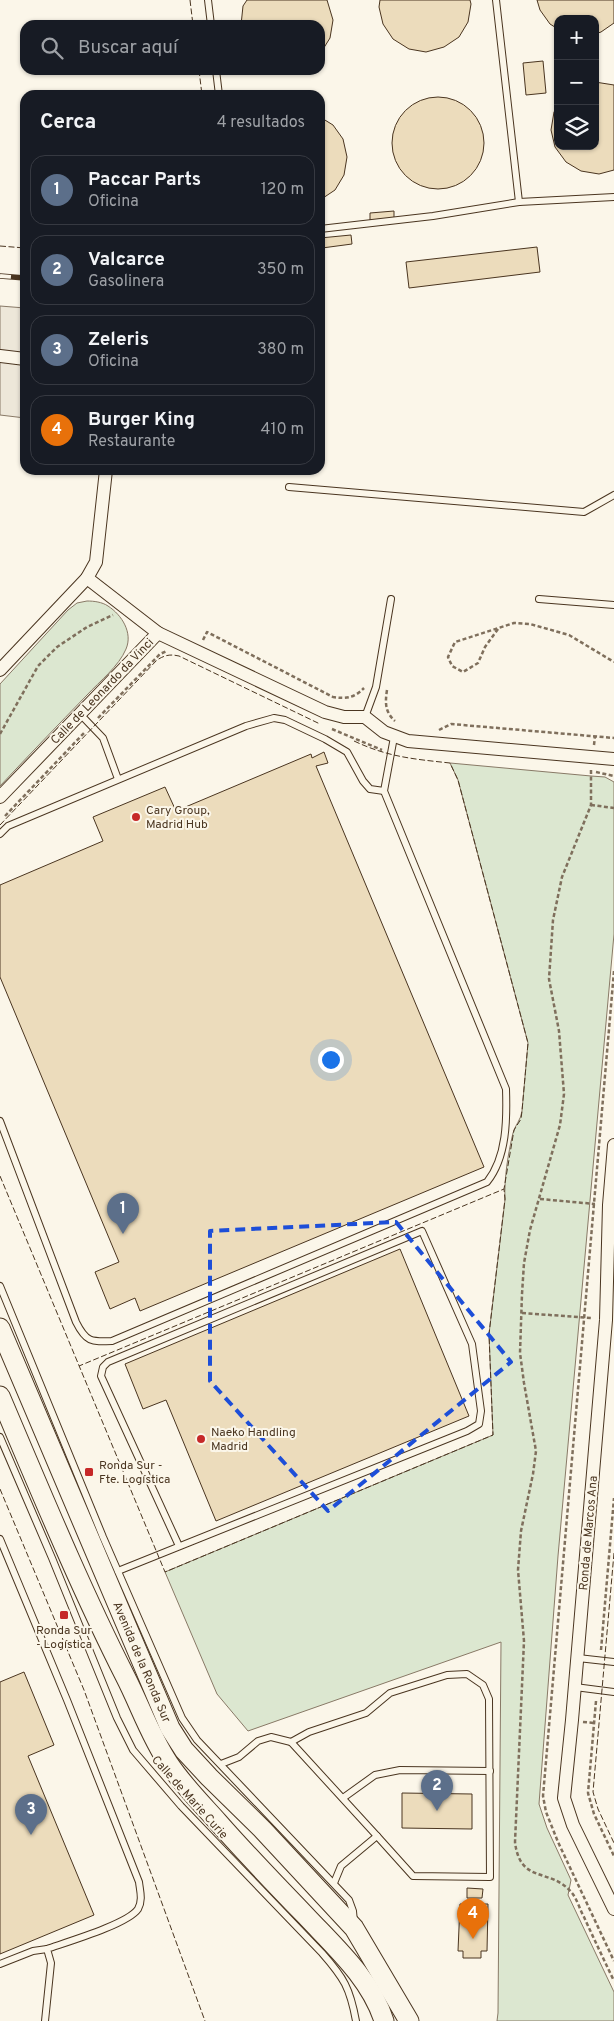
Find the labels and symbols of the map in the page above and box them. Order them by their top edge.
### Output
street label: Calle de Leonardo da Vinci [48,635,158,748]
place label: Cary Group, Madrid Hub [146,803,210,833]
marker: Cary Group, Madrid Hub [130,811,142,823]
your location [318,1047,344,1073]
pin: 1 [107,1193,139,1234]
place label: Naeko Handling Madrid [211,1425,296,1455]
marker: Naeko Handling Madrid [195,1433,207,1445]
place label: Ronda Sur - Fte. Logística [99,1458,170,1488]
marker: Ronda Sur - Fte. Logística [83,1466,95,1478]
street label: Ronda de Marcos Ana [576,1475,602,1591]
street label: Avenida de la Ronda Sur [108,1599,174,1726]
marker: Ronda Sur - Logística [58,1609,70,1621]
place label: Ronda Sur - Logística [36,1623,92,1653]
street label: Calle de Marie Curie [147,1753,231,1843]
pin: 2 [421,1770,453,1811]
pin: 3 [15,1794,47,1835]
pin: 4 [457,1898,489,1939]

